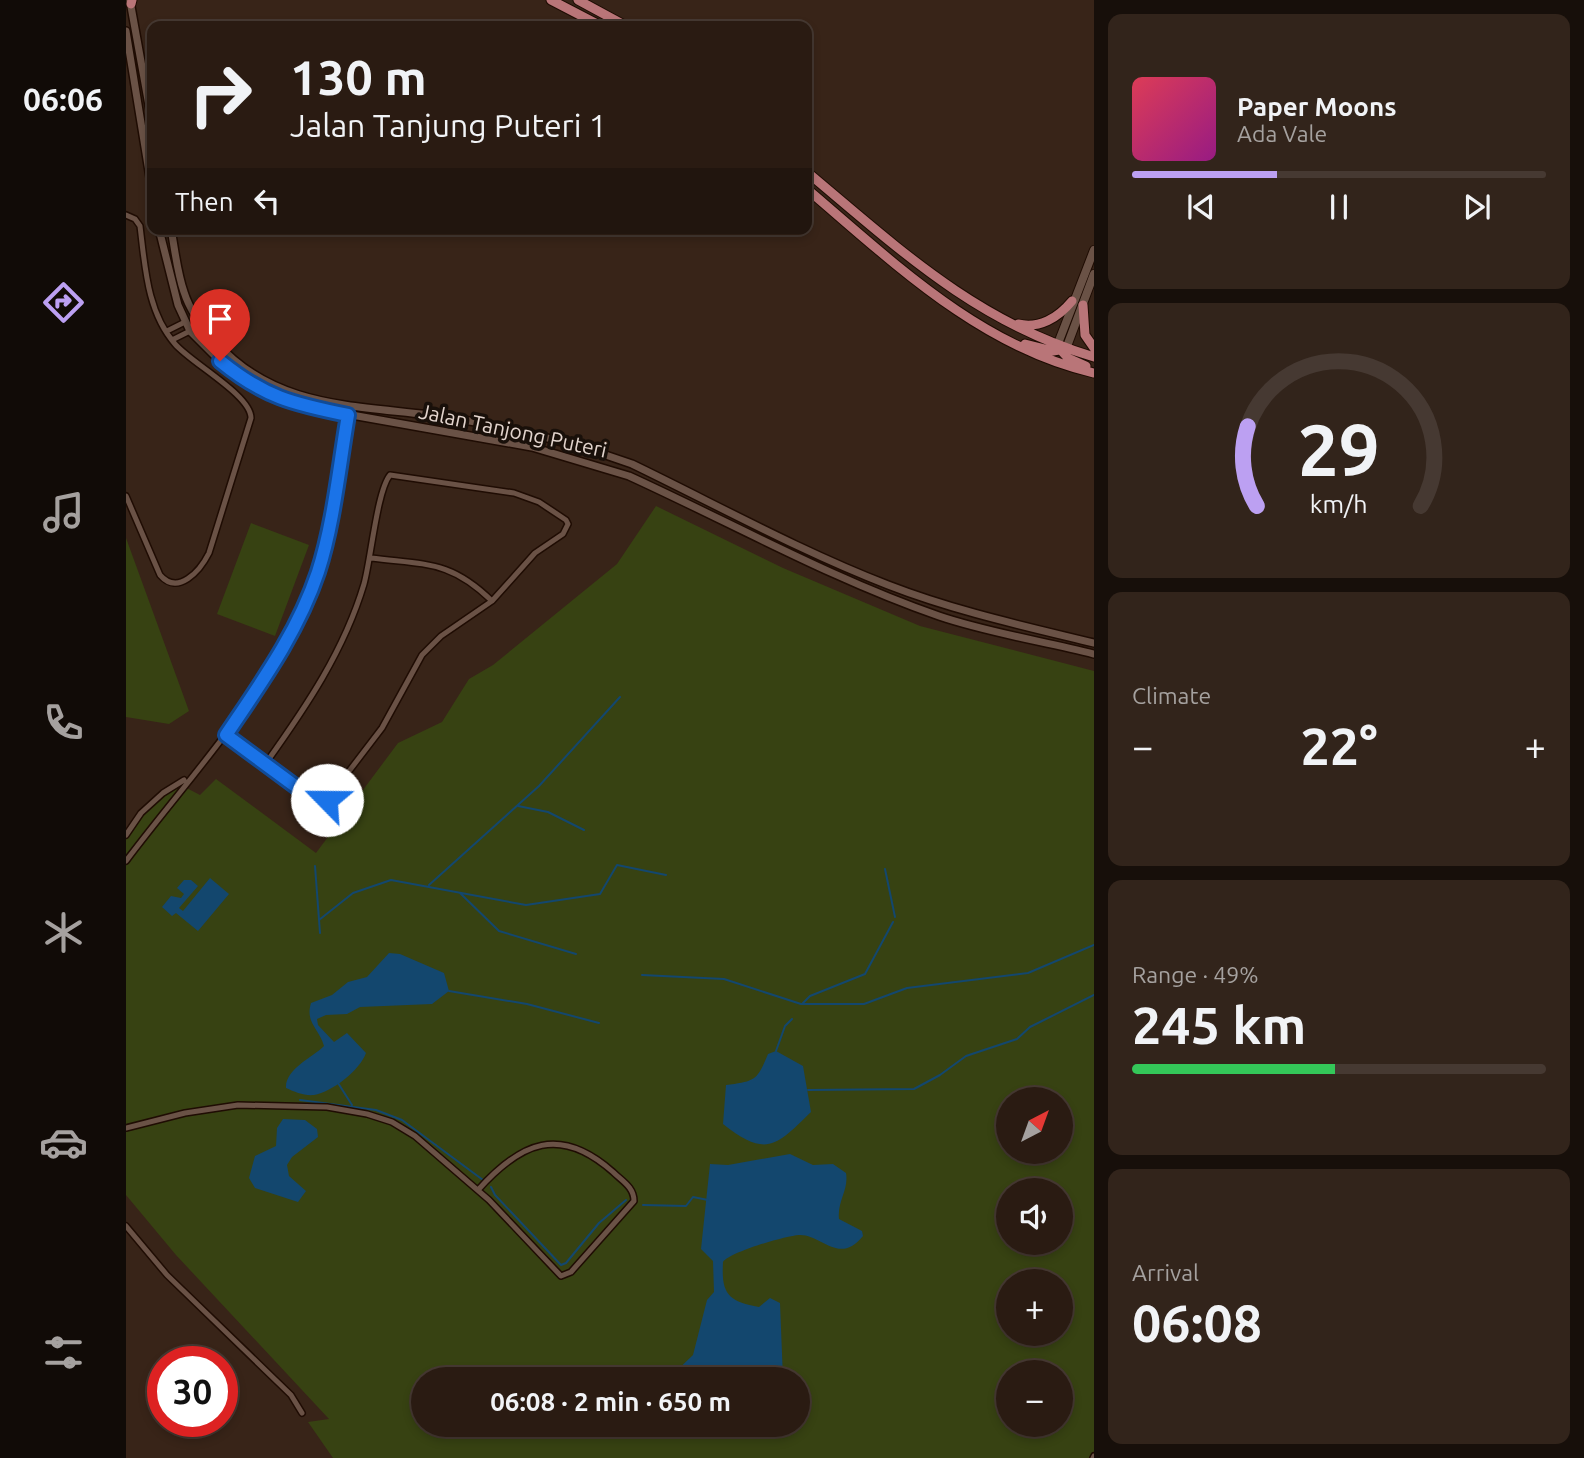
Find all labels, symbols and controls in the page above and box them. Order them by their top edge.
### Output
icon: right [175,49,266,140]
text: 130 m [290,49,427,104]
text: 06:06 [23,81,103,117]
text: Paper Moons [1237,92,1396,121]
text: Jalan Tanjung Puteri 1 [290,107,607,143]
text: Ada Vale [1237,121,1327,146]
icon: left [248,182,286,220]
text: Then [175,187,234,216]
icon: previous [1182,188,1220,226]
icon: pause [1320,188,1358,226]
icon: next [1458,188,1496,226]
icon: directions [39,278,88,327]
pin [190,289,250,361]
icon: arrive [201,300,239,338]
street label: Jalan Tanjong Puteri [417,398,609,462]
text: 29 [1298,409,1380,491]
icon: music [39,488,88,537]
text: km/h [1310,490,1368,518]
text: Climate [1132,683,1211,708]
icon: phone [39,698,88,747]
text: 22° [1300,717,1378,775]
text: − [1132,725,1153,767]
text: + [1525,725,1546,767]
position arrow [290,763,364,837]
icon: climate [39,908,88,957]
text: Range · 49% [1132,962,1259,987]
text: 245 km [1132,996,1306,1054]
north arrow [996,1087,1073,1164]
map controls [996,1087,1073,1437]
icon: car [39,1118,88,1167]
button: sound [996,1178,1073,1255]
text: Arrival [1132,1260,1199,1285]
button: + [996,1269,1073,1346]
text: 06:08 [1132,1294,1262,1352]
icon: filters [39,1328,88,1377]
speed limit sign: 30 [147,1346,238,1437]
button: − [996,1360,1073,1437]
text: 06:08 · 2 min · 650 m [490,1387,731,1416]

